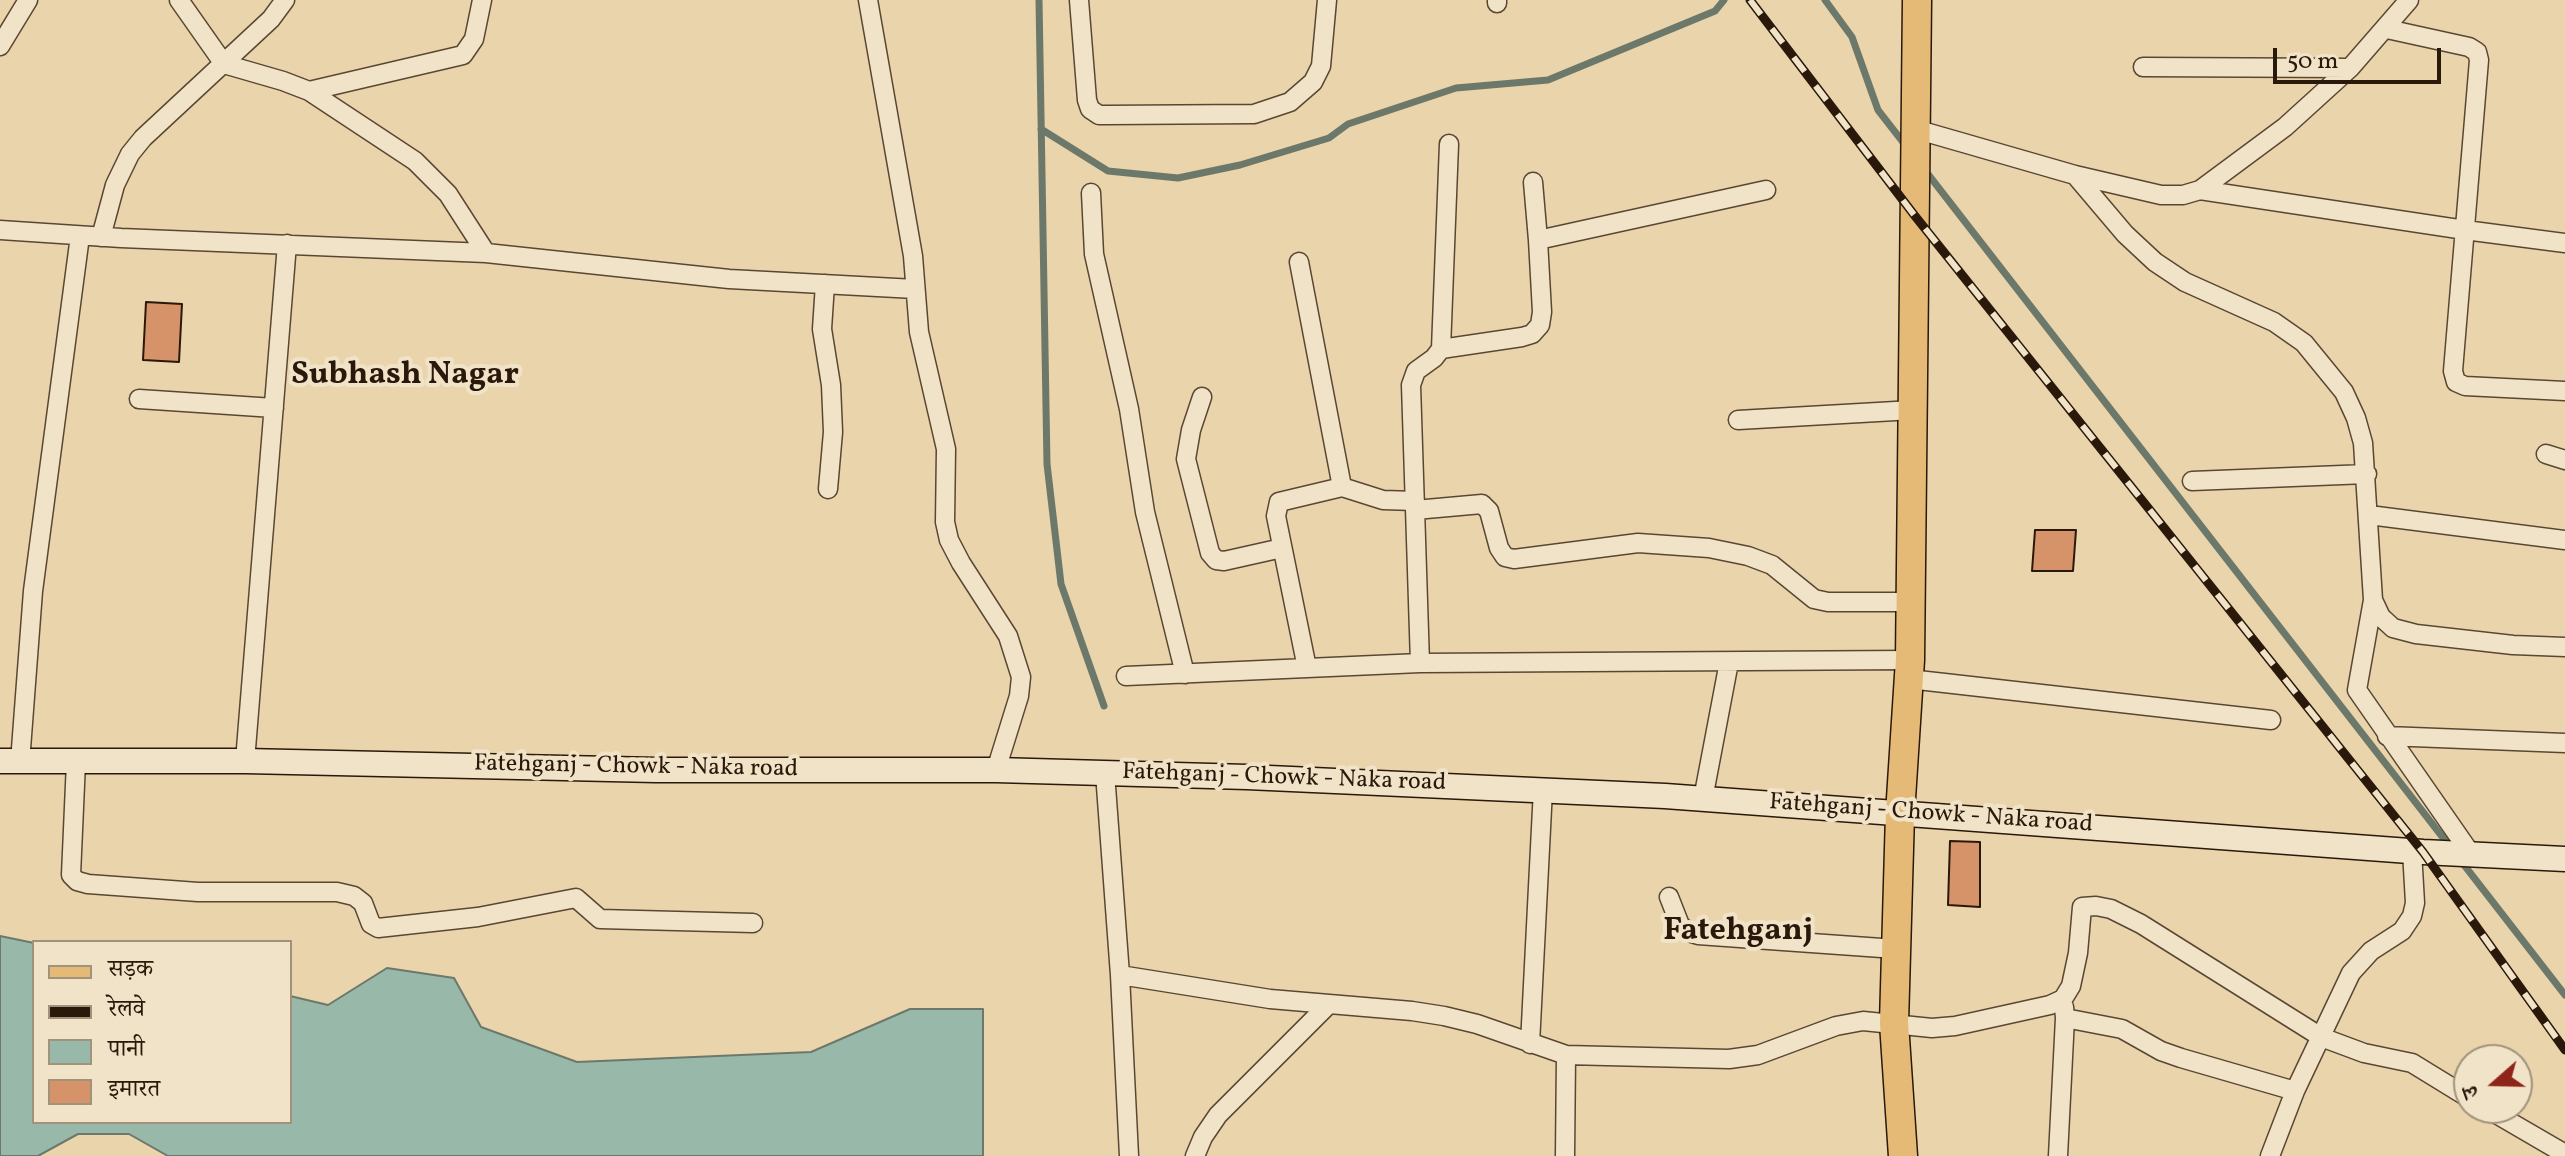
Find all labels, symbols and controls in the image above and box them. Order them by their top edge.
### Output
scale bar [2277,32,2445,82]
text: 50 m [2287,45,2339,79]
district label: Subhash Nagar [291,358,519,396]
street label: Fatehganj - Chowk - Naka road [474,751,798,785]
street label: Fatehganj - Chowk - Naka road [1121,759,1447,799]
street label: Fatehganj - Chowk - Naka road [1768,789,2094,841]
district label: Fatehganj [1663,914,1813,952]
legend [32,940,292,1124]
text: सड़क [108,953,153,987]
text: रेलवे [108,993,145,1027]
text: पानी [108,1033,145,1067]
north arrow [2453,1044,2533,1124]
text: इमारत [108,1073,160,1107]
text: उ [2455,1081,2488,1102]

